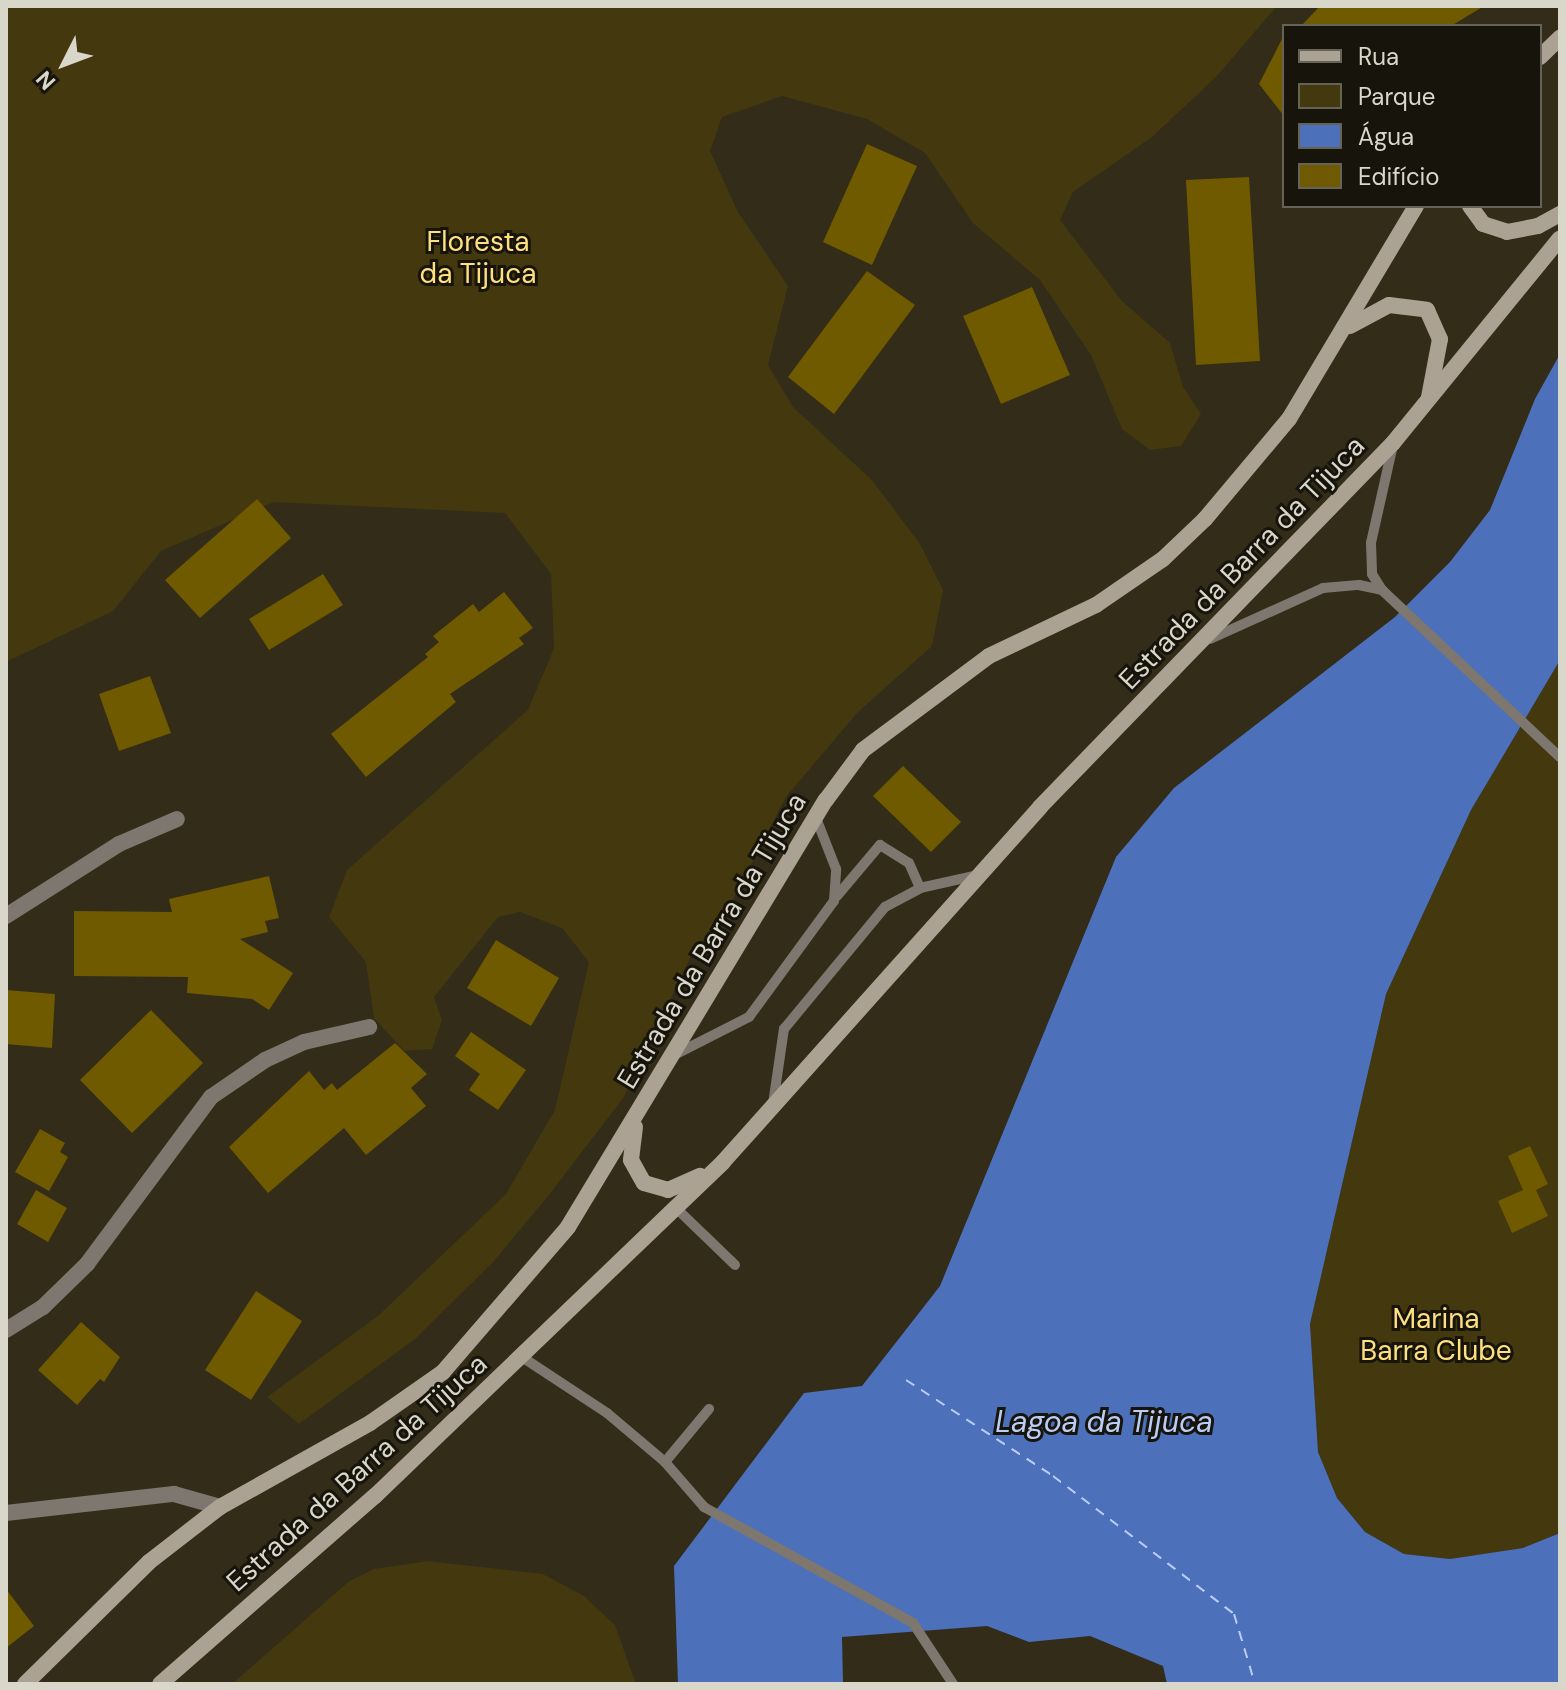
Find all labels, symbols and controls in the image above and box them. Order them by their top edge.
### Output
north arrow [24,24,104,104]
legend [1282,24,1542,208]
text: Rua [1358,41,1399,72]
text: N [30,65,62,96]
text: Parque [1358,81,1435,112]
text: Água [1358,121,1414,152]
text: Edifício [1358,161,1440,192]
park label: Floresta da Tijuca [420,225,536,291]
street label: Estrada da Barra da Tijuca [1112,430,1372,696]
street label: Estrada da Barra da Tijuca [610,787,814,1095]
park label: Marina Barra Clube [1360,1302,1512,1368]
street label: Estrada da Barra da Tijuca [220,1347,494,1599]
water label: Lagoa da Tijuca [995,1404,1213,1440]

